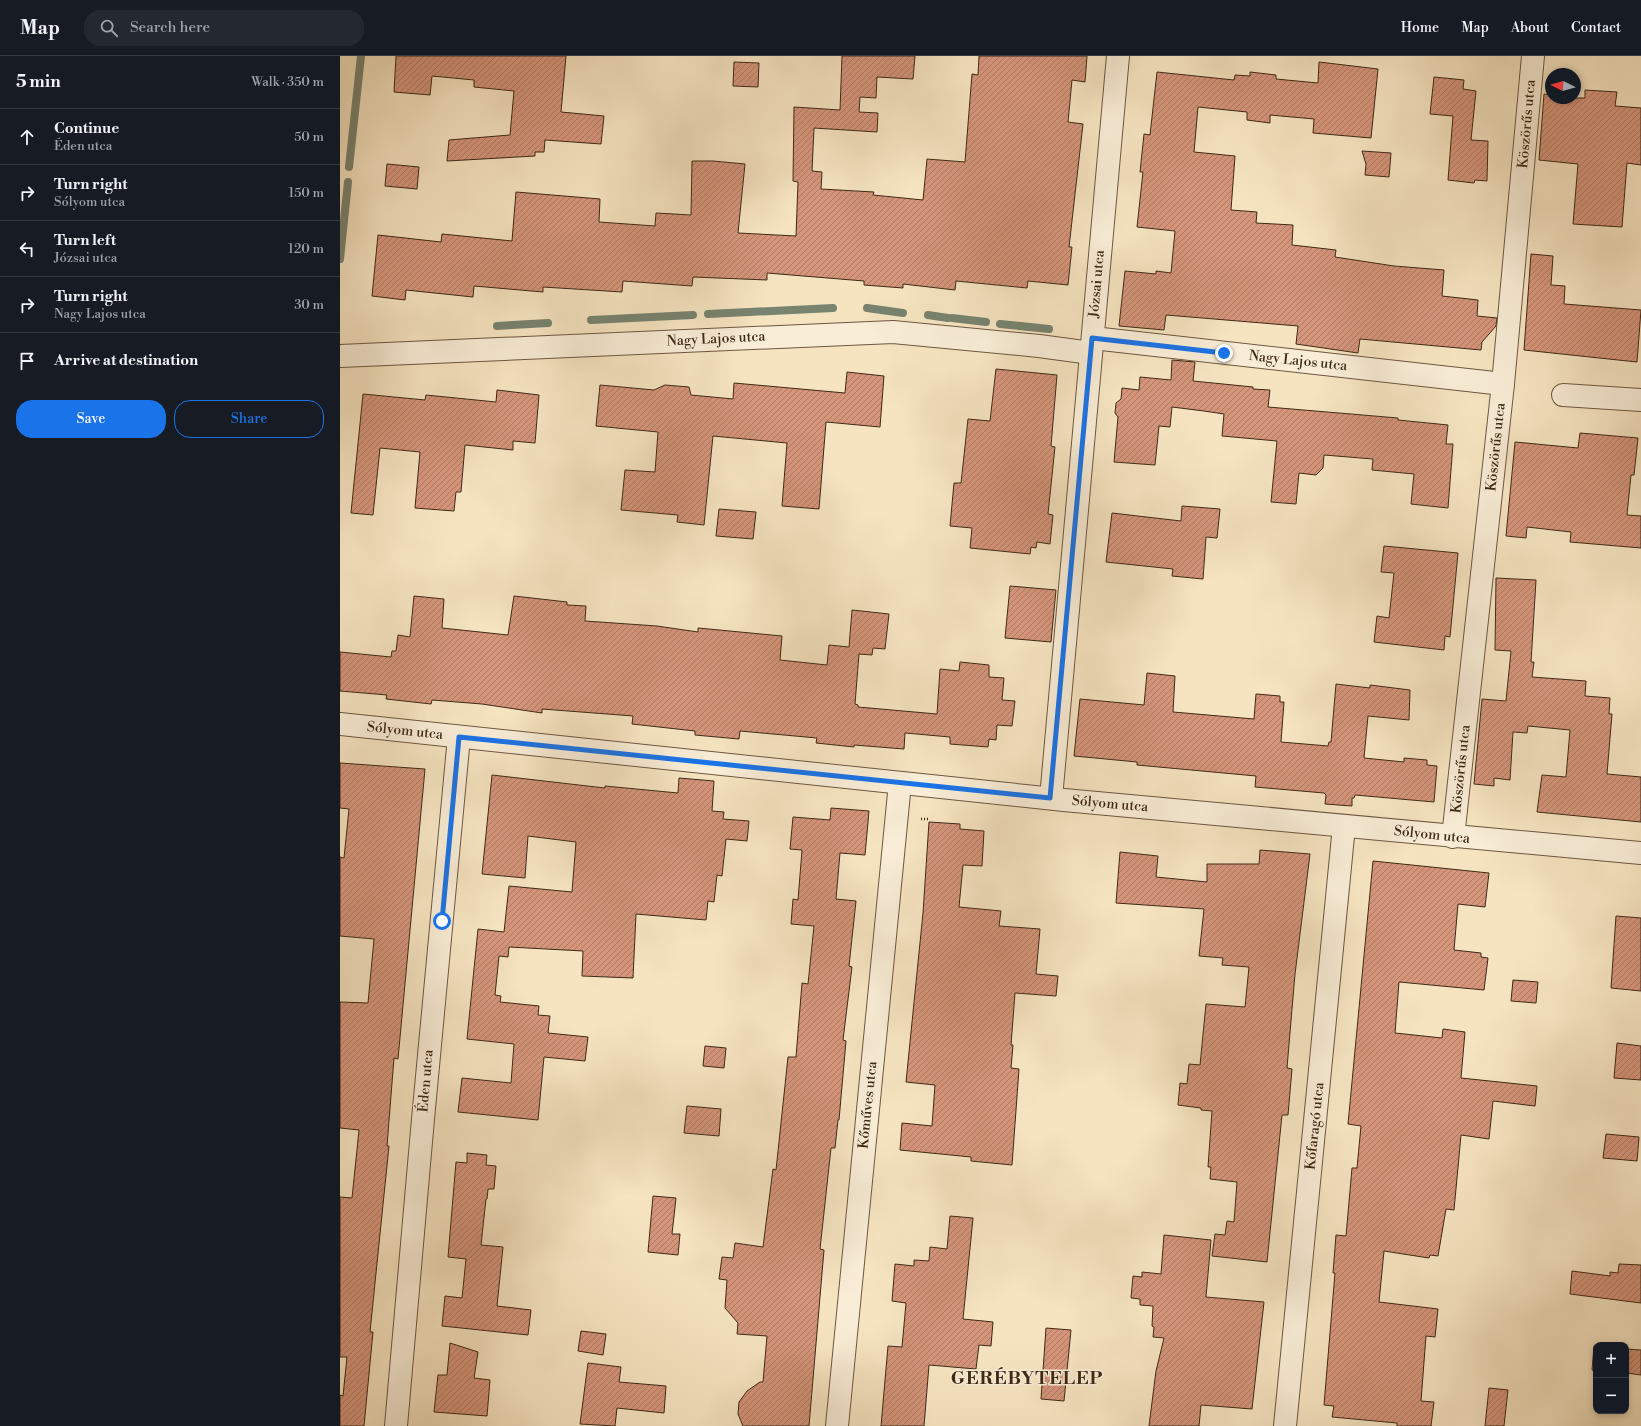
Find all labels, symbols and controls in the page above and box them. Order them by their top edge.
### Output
search box [84,10,364,46]
text: Map [20,16,60,40]
icon: search [98,17,120,39]
text: Search here [130,18,210,37]
text: Home [1401,19,1439,37]
text: Map [1461,19,1489,37]
text: About [1511,19,1549,37]
text: Contact [1571,19,1621,37]
north arrow [1545,68,1581,104]
text: 5 min [16,71,61,93]
text: Walk · 350 m [251,74,324,90]
street label: Köszörűs utca [1514,78,1540,169]
text: Continue [54,119,119,138]
icon: ahead [16,126,38,148]
text: 50 m [294,129,324,145]
text: Éden utca [54,138,112,154]
text: Turn right [54,175,128,194]
icon: right [16,182,38,204]
text: 150 m [289,185,324,201]
text: Sólyom utca [54,194,125,210]
text: Turn left [54,231,116,250]
icon: left [16,238,38,260]
text: 120 m [288,241,324,257]
street label: Józsai utca [1085,248,1109,320]
text: Józsai utca [54,250,117,266]
text: Turn right [54,287,128,306]
icon: right [16,294,38,316]
text: 30 m [294,297,324,313]
text: Nagy Lajos utca [54,306,146,322]
street label: Nagy Lajos utca [666,327,767,351]
route end [1215,344,1233,362]
street label: Nagy Lajos utca [1248,347,1349,375]
icon: arrive [16,350,38,372]
text: Arrive at destination [54,351,198,370]
button: Save [16,400,166,438]
button: Share [174,400,324,438]
street label: Köszörűs utca [1482,401,1510,492]
street label: Sólyom utca [366,718,445,744]
street label: Köszörűs utca [1447,723,1475,814]
street label: Sólyom utca [1071,792,1150,816]
street label: Sólyom utca [1393,822,1472,848]
route start [433,912,451,930]
street label: Éden utca [412,1048,438,1113]
street label: Kőműves utca [854,1059,882,1150]
street label: Kőfaragó utca [1301,1080,1329,1171]
map controls [1593,1342,1629,1414]
button: + [1593,1342,1629,1378]
district label: GERÉBYTELEP [951,1367,1103,1390]
button: − [1593,1378,1629,1414]

